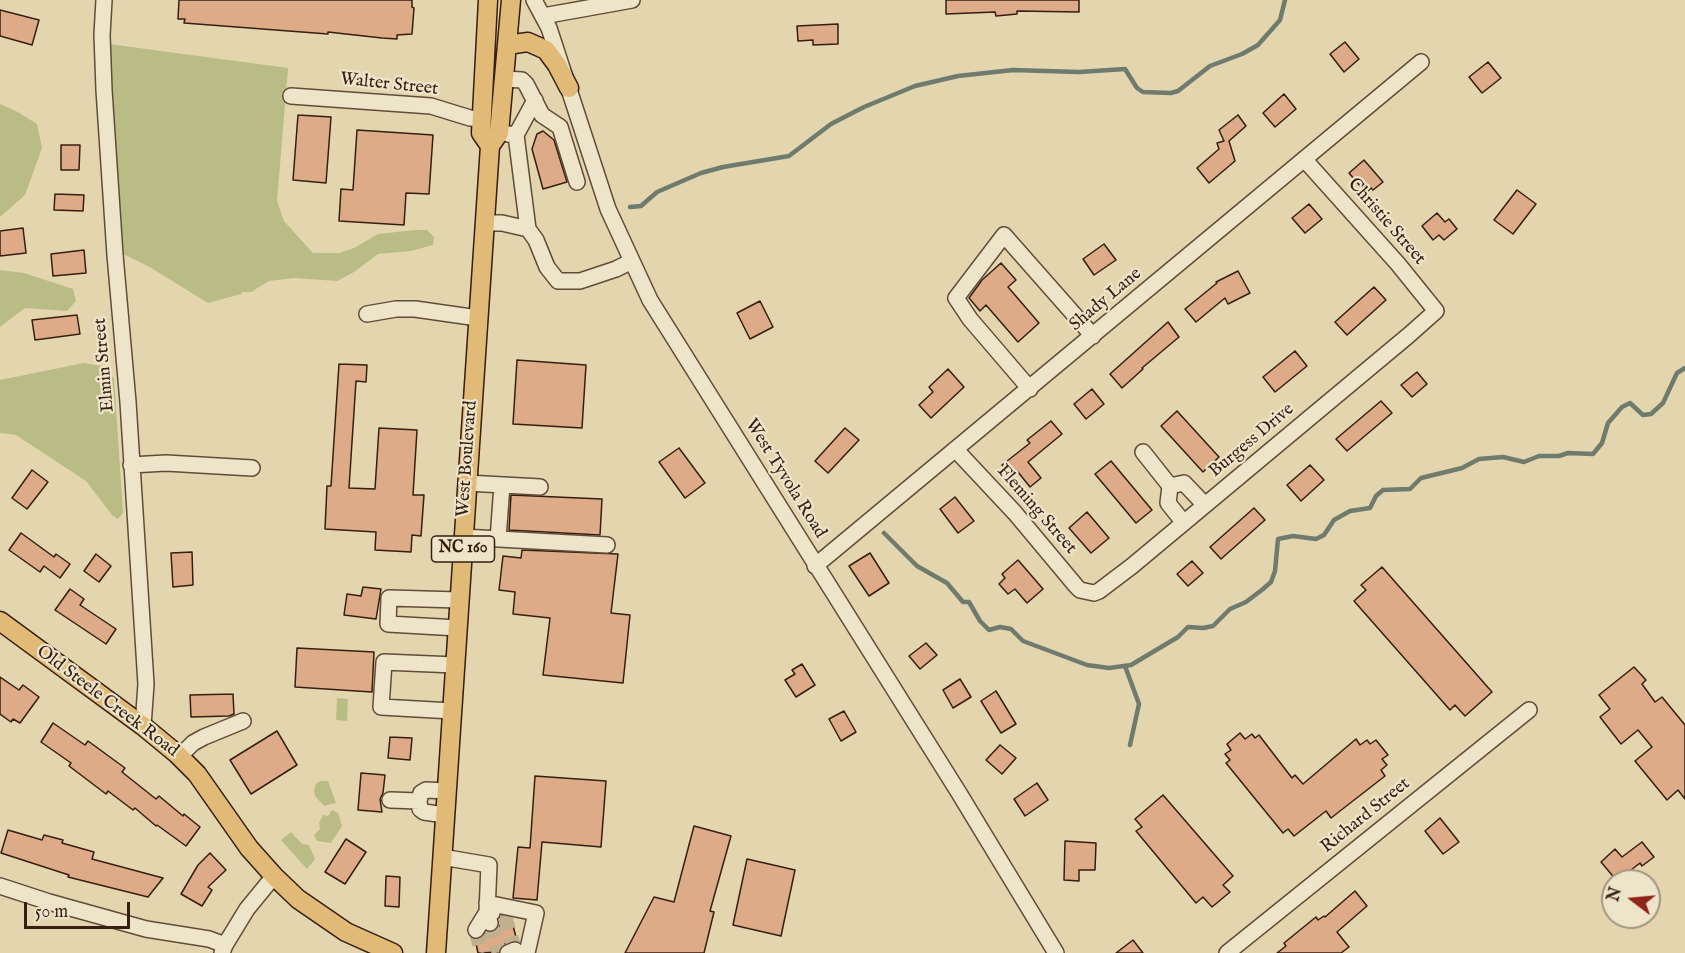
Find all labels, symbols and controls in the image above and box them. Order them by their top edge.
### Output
street label: Walter Street [339,69,439,101]
street label: Christie Street [1342,174,1430,270]
street label: Shady Lane [1066,264,1146,336]
street label: Elmin Street [90,317,120,413]
street label: Burgess Drive [1205,399,1299,483]
street label: West Boulevard [453,400,483,518]
street label: West Tyvola Road [740,415,830,543]
street label: Fleming Street [991,461,1081,559]
road number: NC 160 [432,536,494,562]
street label: Old Steele Creek Road [32,641,182,763]
street label: Richard Street [1317,774,1415,858]
north arrow [1601,869,1661,929]
text: N [1604,885,1627,904]
scale bar [27,890,134,928]
text: 50 m [35,901,68,924]

